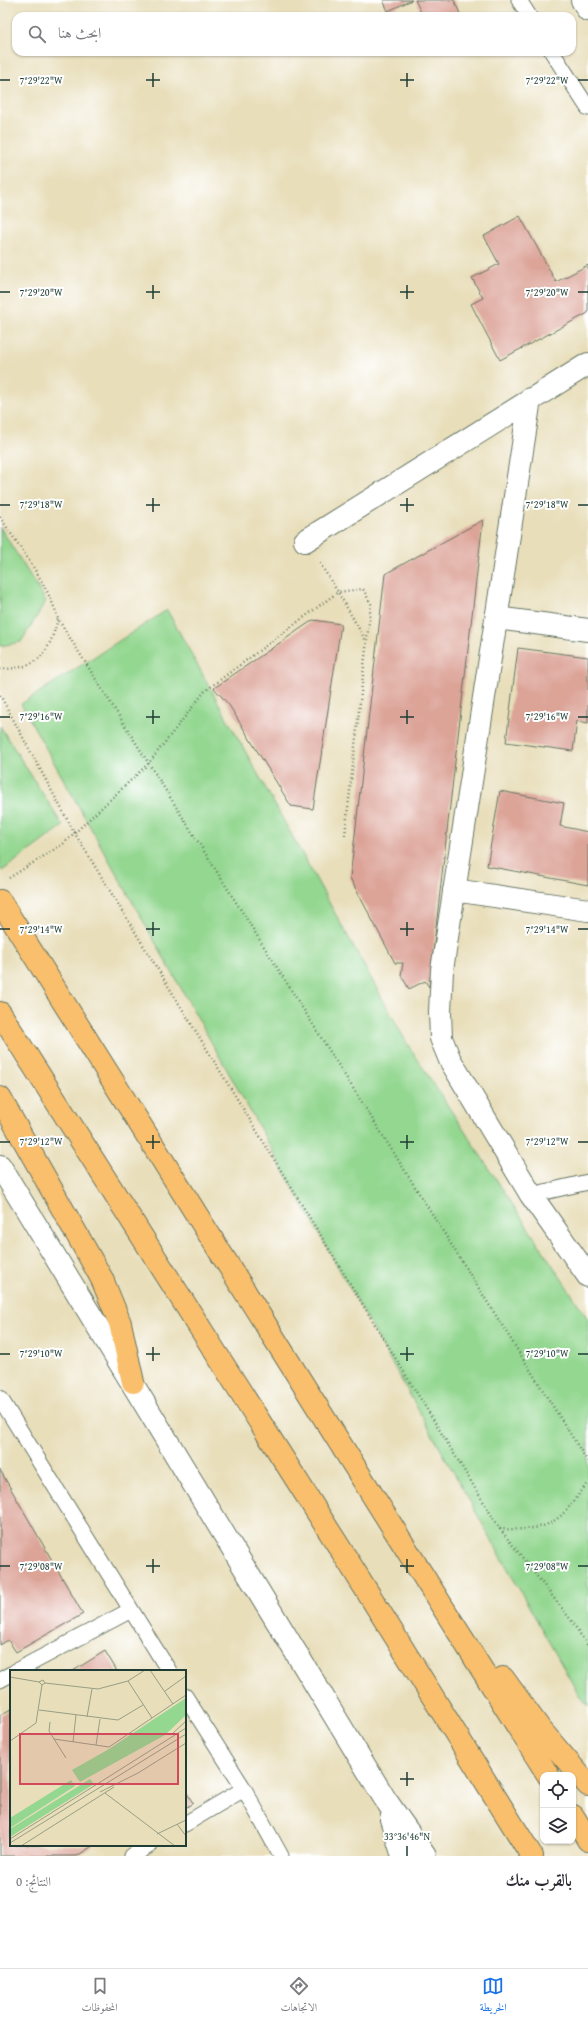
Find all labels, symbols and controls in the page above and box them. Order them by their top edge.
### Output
search box [12,12,576,56]
text: ابحث هنا [58,22,101,43]
icon: search [26,23,48,45]
text: 7°29'22"W [19,73,63,88]
text: 7°29'22"W [525,73,569,88]
text: 7°29'20"W [19,285,63,300]
text: 7°29'20"W [525,285,569,300]
text: 7°29'18"W [19,497,63,512]
text: 7°29'18"W [525,497,569,512]
text: 7°29'16"W [19,709,63,724]
text: 7°29'16"W [525,709,569,724]
text: 7°29'14"W [19,922,63,937]
text: 7°29'14"W [525,922,569,937]
text: 7°29'12"W [19,1134,63,1149]
text: 7°29'12"W [525,1134,569,1149]
text: 7°29'10"W [19,1346,63,1361]
text: 7°29'10"W [525,1346,569,1361]
text: 7°29'08"W [19,1559,63,1574]
text: 7°29'08"W [525,1559,569,1574]
inset map [10,1670,186,1846]
map controls [540,1772,576,1844]
button: locate [540,1772,576,1808]
button: layers [540,1808,576,1844]
text: 33°36'46"N [384,1829,430,1844]
text: بالقرب منك [505,1867,572,1892]
text: النتائج: 0 [16,1872,51,1891]
tab: المحفوظات [81,1975,118,2018]
tab: الاتجاهات [280,1975,317,2018]
tab: الخريطة [480,1975,507,2018]

